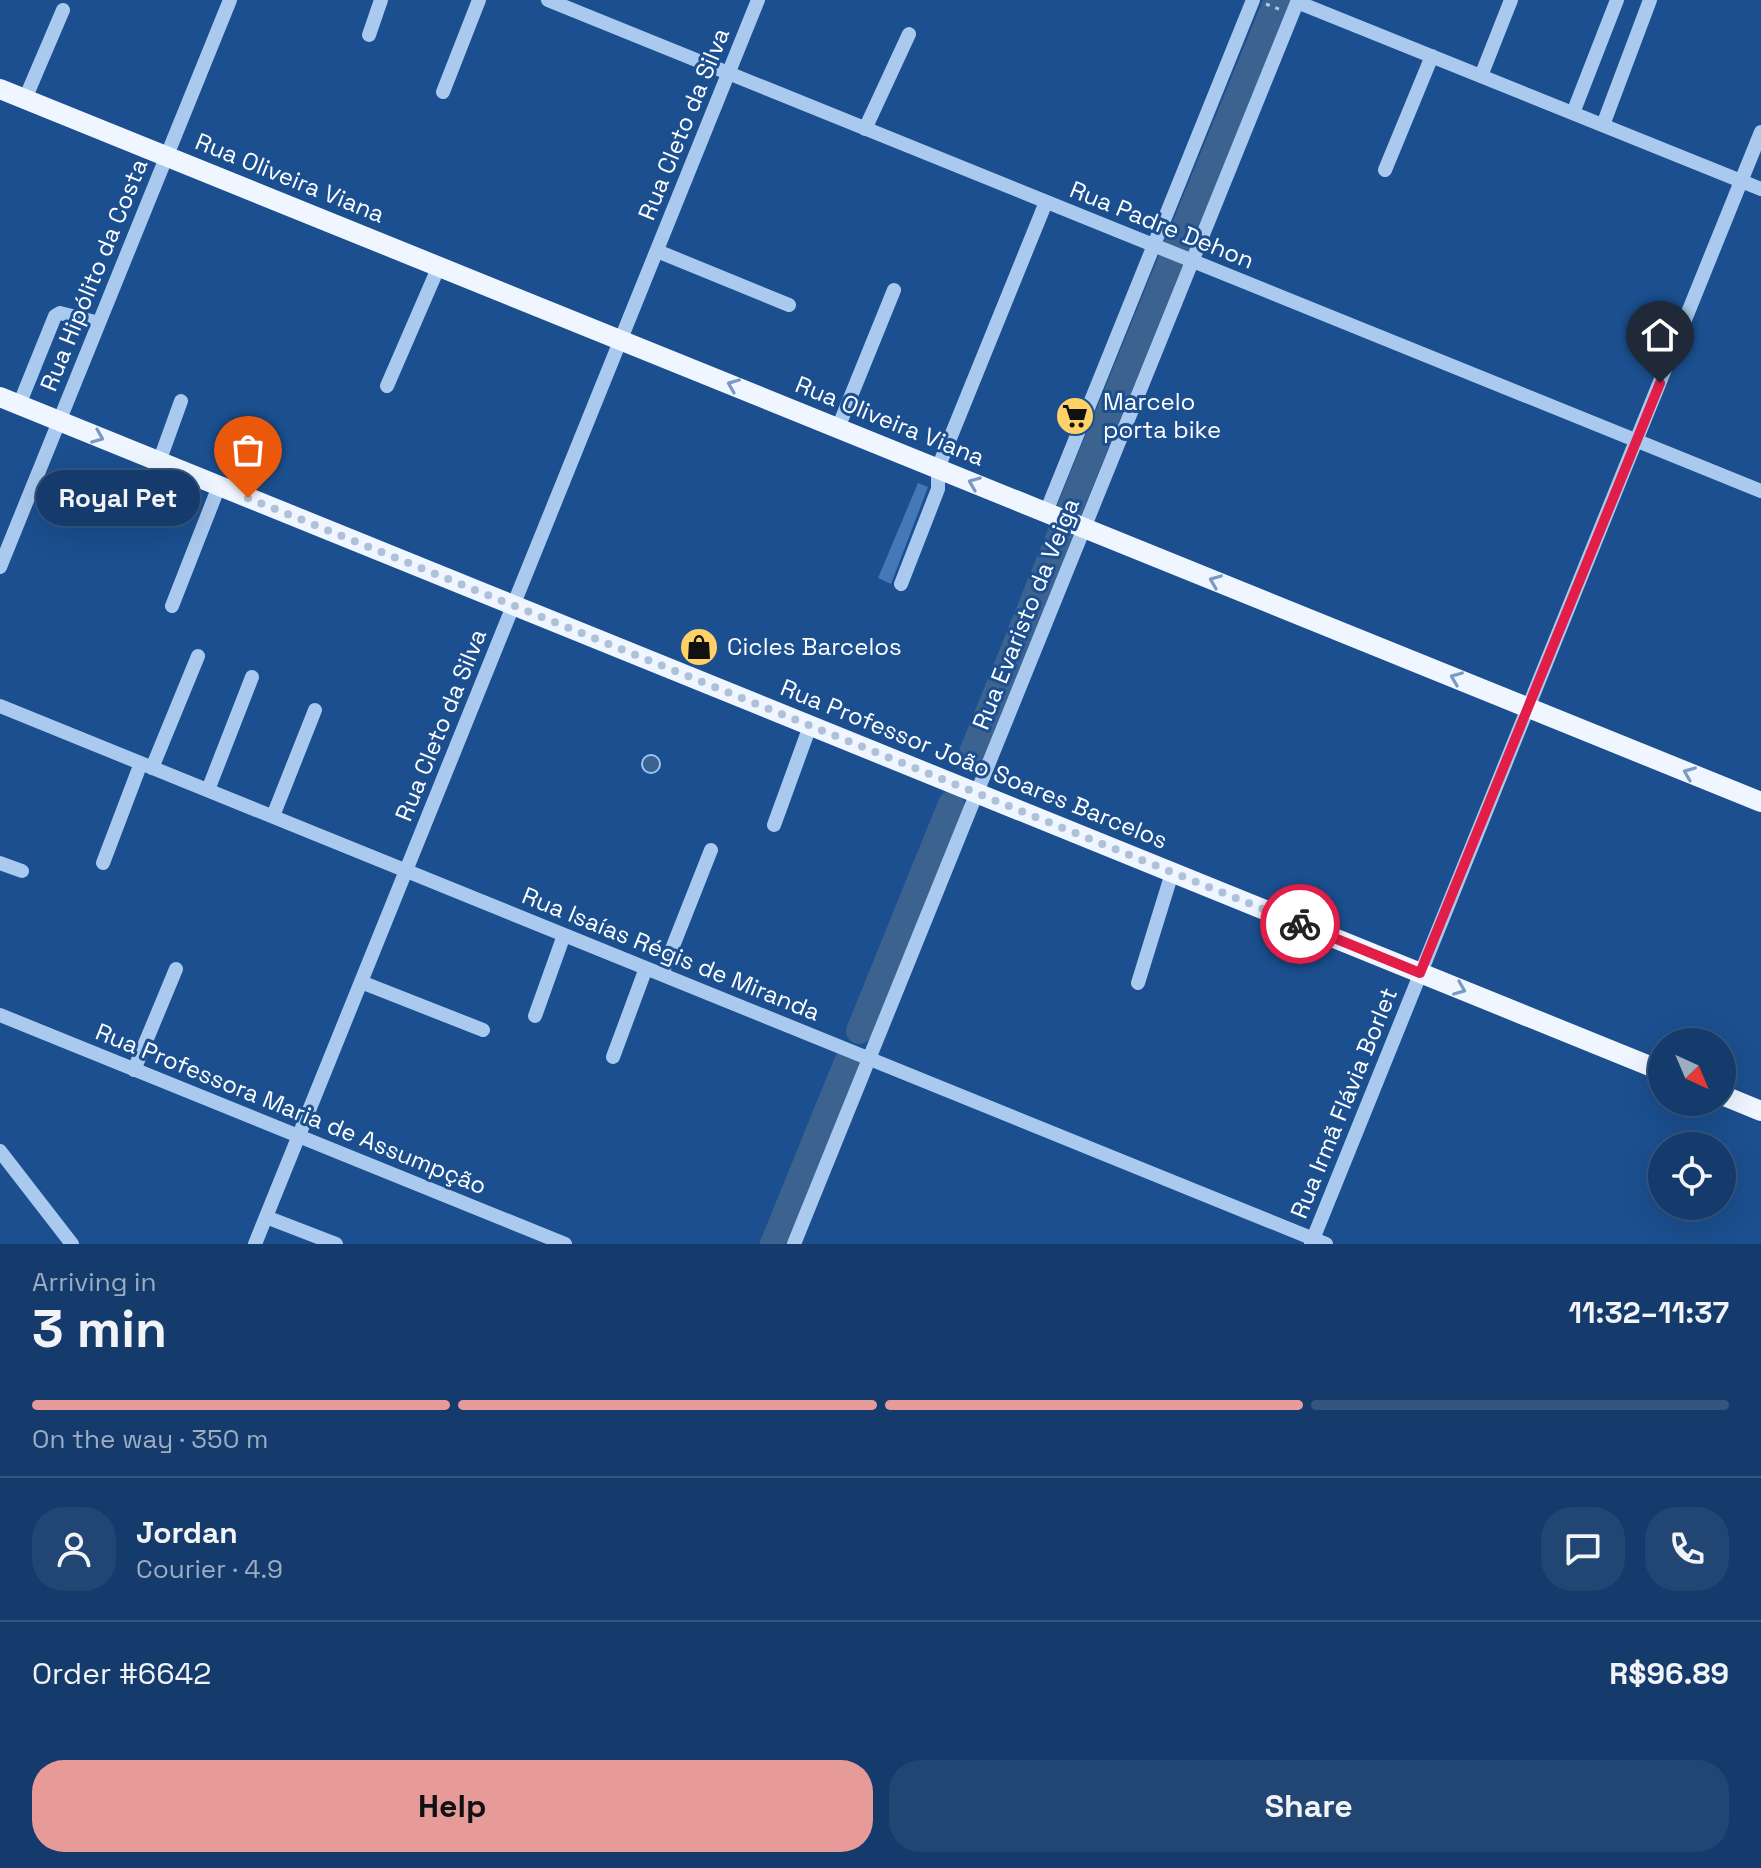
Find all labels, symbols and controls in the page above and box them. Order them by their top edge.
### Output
street label: Rua Cleto da Silva [631,23,736,225]
street label: Rua Oliveira Viana [191,125,390,230]
street label: Rua Hipólito da Costa [33,154,154,396]
street label: Rua Padre Dehon [1065,173,1259,276]
pin [1626,301,1694,383]
icon: home [1638,313,1682,357]
street label: Rua Oliveira Viana [791,368,990,473]
one-way arrow [727,378,741,395]
place label: Marcelo porta bike [1103,386,1221,445]
supermarket icon: Marcelo porta bike [1054,395,1096,437]
pin [214,416,282,498]
one-way arrow [90,427,104,444]
icon: bag [226,428,270,472]
callout: Royal Pet [36,470,200,526]
one-way arrow [968,476,982,492]
text: Royal Pet [59,481,177,515]
street label: Rua Evaristo da Veiga [965,493,1086,734]
one-way arrow [1209,574,1223,590]
street label: Rua Cleto da Silva [388,624,493,826]
shop icon: Cicles Barcelos [678,626,720,668]
place label: Cicles Barcelos [727,631,902,662]
street label: Rua Professor João Soares Barcelos [776,671,1172,856]
one-way arrow [1450,672,1464,688]
one-way arrow [1683,766,1697,783]
street label: Rua Isaías Régis de Miranda [518,879,825,1028]
courier [1260,884,1340,964]
icon: bike [1278,902,1322,946]
one-way arrow [1452,979,1466,996]
street label: Rua Irmã Flávia Borlet [1283,983,1404,1223]
street label: Rua Professora Maria de Assumpção [91,1016,491,1201]
north arrow [1648,1028,1736,1116]
map controls [1648,1028,1736,1220]
button: locate [1648,1132,1736,1220]
text: Arriving in [32,1265,156,1299]
text: 11:32–11:37 [1568,1293,1729,1332]
text: 3 min [32,1296,167,1362]
text: On the way · 350 m [32,1422,268,1456]
button: person [32,1507,116,1591]
button: chat [1541,1507,1625,1591]
button: phone [1645,1507,1729,1591]
text: Jordan [136,1513,238,1552]
text: Courier · 4.9 [136,1552,283,1586]
text: Order #6642 [32,1654,211,1693]
text: R$96.89 [1609,1654,1729,1693]
button: Help [32,1760,873,1852]
button: Share [889,1760,1729,1852]

